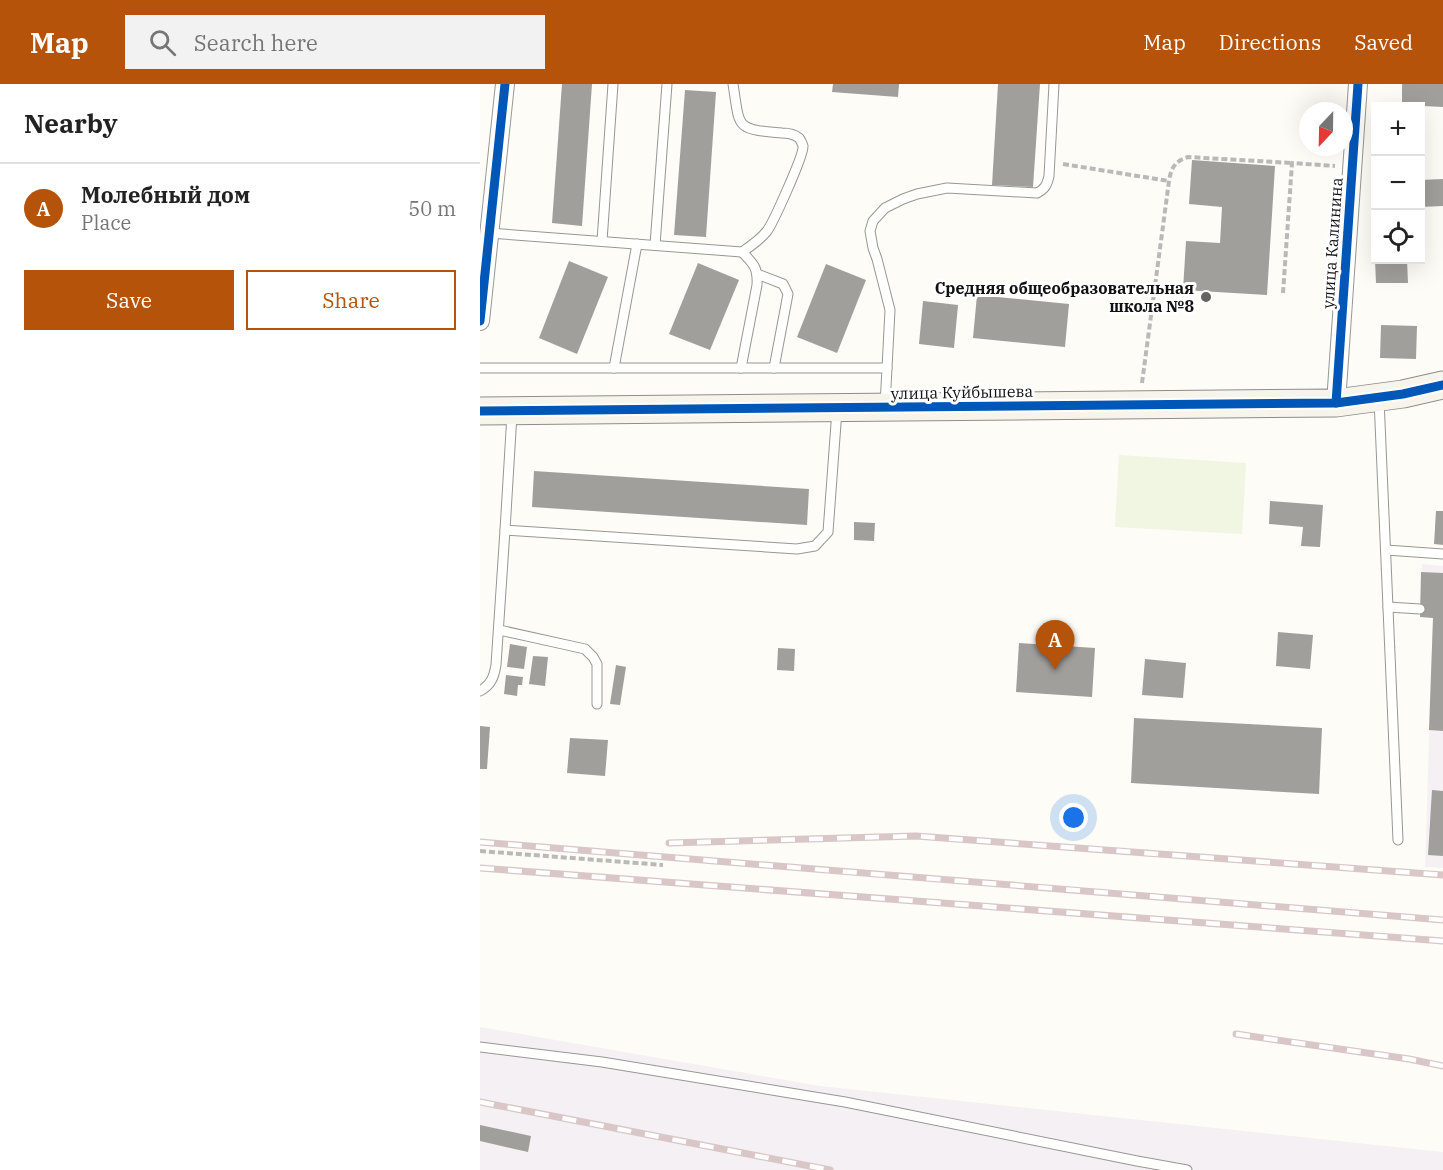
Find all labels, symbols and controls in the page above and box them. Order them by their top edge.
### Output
search box [125,15,545,69]
text: Map [30,24,89,61]
icon: search [146,26,179,59]
text: Search here [194,28,318,57]
text: Map [1143,28,1186,56]
text: Directions [1219,28,1321,56]
text: Saved [1354,28,1413,56]
north arrow [1299,102,1353,156]
map controls [1371,102,1425,264]
button: + [1371,102,1425,156]
text: Nearby [24,106,118,140]
button: − [1371,156,1425,210]
street label: улица Калинина [1317,177,1347,309]
text: Молебный дом [81,180,250,209]
text: A [37,195,50,222]
text: 50 m [408,195,456,222]
text: Place [81,209,131,236]
button: locate [1371,210,1425,264]
button: Save [24,270,234,330]
button: Share [246,270,456,330]
place label: Средняя общеобразовательная школа №8 [935,278,1194,316]
marker: Средняя общеобразовательная школа №8 [1199,290,1213,304]
street label: улица Куйбышева [891,381,1034,403]
pin: A [1036,620,1074,670]
your location [1059,803,1088,832]

